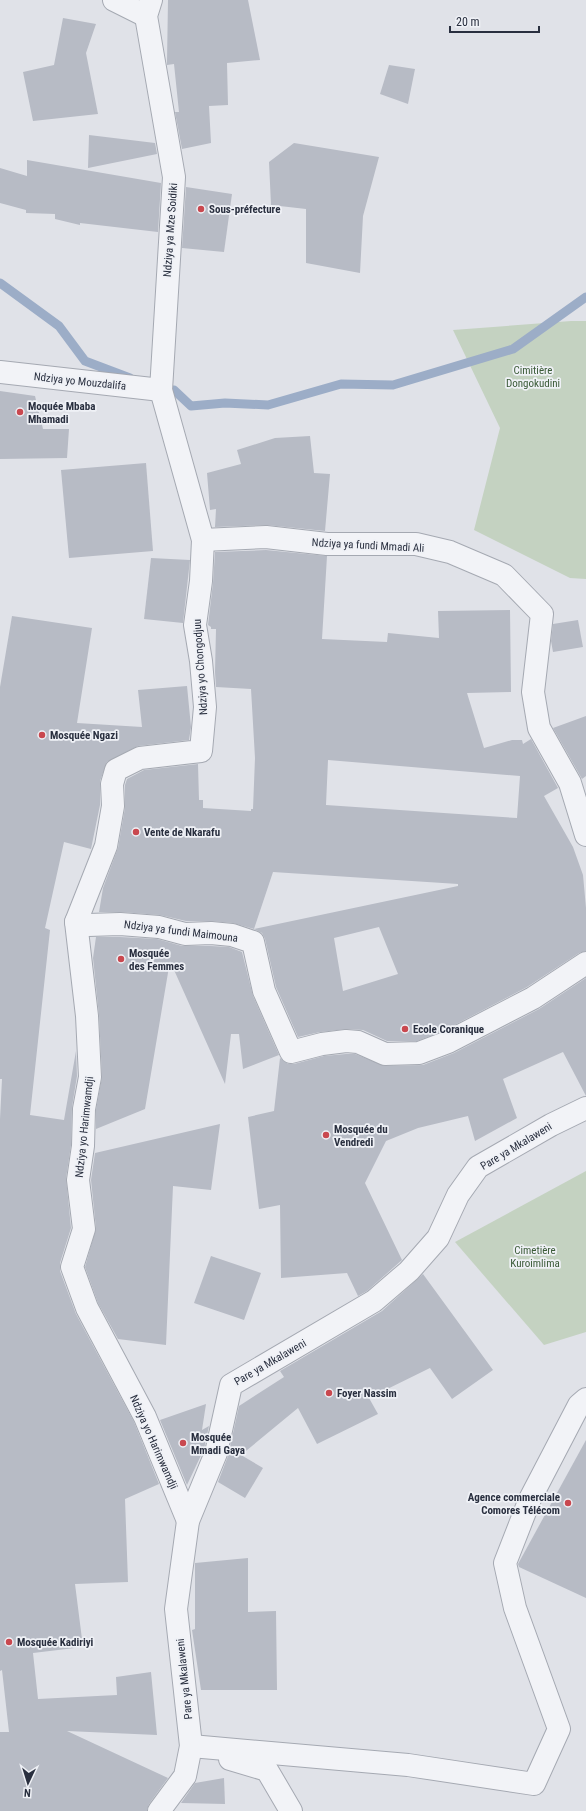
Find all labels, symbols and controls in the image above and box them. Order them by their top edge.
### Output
scale bar [450,8,539,34]
text: 20 m [456,15,480,29]
street label: Ndziya ya Mze Soidiki [161,183,180,277]
place label: Sous-préfecture [209,203,280,216]
marker: Sous-préfecture [196,204,206,214]
park label: Cimitière Dongokudini [506,364,560,390]
street label: Ndziya yo Mouzdalifa [33,370,127,393]
place label: Moquée Mbaba Mhamadi [28,400,95,426]
marker: Moquée Mbaba Mhamadi [15,407,25,417]
street label: Ndziya ya fundi Mmadi Ali [311,536,425,555]
street label: Ndziya yo Chongodjuu [191,618,210,715]
place label: Mosquée Ngazi [50,729,118,742]
marker: Mosquée Ngazi [37,730,47,740]
place label: Vente de Nkarafu [144,826,220,839]
marker: Vente de Nkarafu [131,827,141,837]
street label: Ndziya ya fundi Maimouna [123,918,239,945]
place label: Mosquée des Femmes [129,947,184,973]
marker: Mosquée des Femmes [116,954,126,964]
place label: Ecole Coranique [413,1023,484,1036]
marker: Ecole Coranique [400,1024,410,1034]
street label: Ndziya yo Harimwamdji [73,1076,96,1178]
street label: Pare ya Mkalaweni [478,1120,554,1173]
place label: Mosquée du Vendredi [334,1123,388,1149]
marker: Mosquée du Vendredi [321,1130,331,1140]
park label: Cimetière Kuroimlima [510,1244,560,1270]
street label: Pare ya Mkalaweni [232,1337,309,1388]
place label: Foyer Nassim [337,1387,397,1400]
marker: Foyer Nassim [324,1388,334,1398]
street label: Ndziya yo Harimwamdji [127,1393,180,1491]
place label: Mosquée Mmadi Gaya [191,1431,245,1457]
marker: Mosquée Mmadi Gaya [178,1438,188,1448]
place label: Agence commerciale Comores Télécom [468,1491,560,1517]
marker: Agence commerciale Comores Télécom [563,1498,573,1508]
place label: Mosquée Kadiriyi [17,1636,94,1649]
marker: Mosquée Kadiriyi [4,1637,14,1647]
street label: Pare ya Mkalaweni [174,1638,195,1720]
north arrow [8,1763,48,1803]
text: N [23,1786,31,1799]

